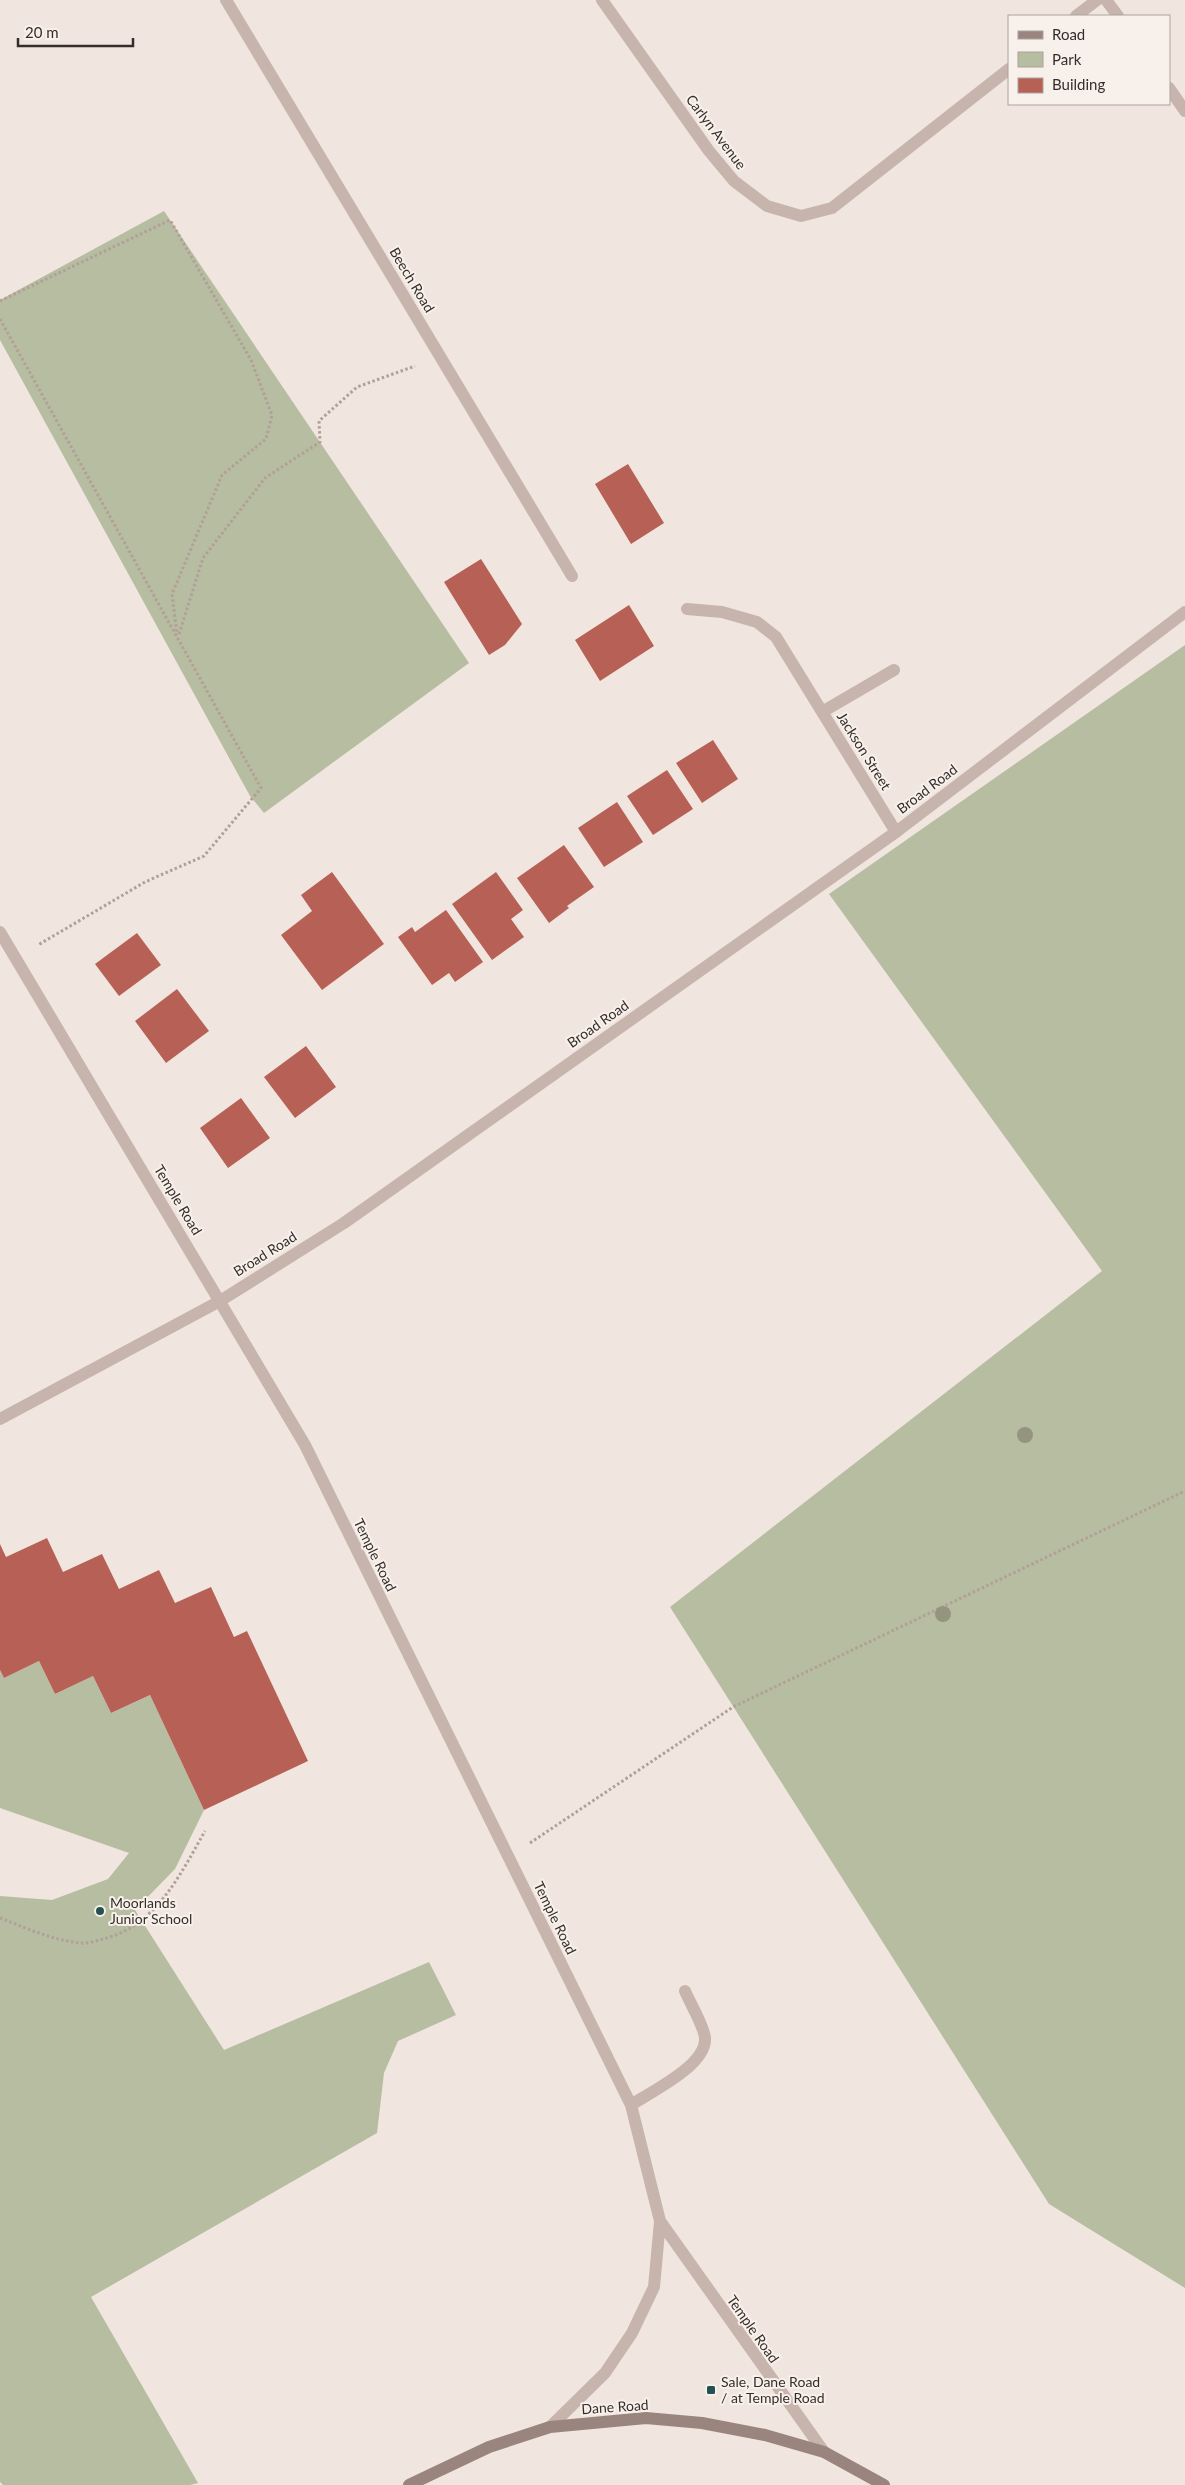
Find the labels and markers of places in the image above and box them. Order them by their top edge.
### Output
place label: Moorlands Junior School [110,1894,192,1927]
marker: Moorlands Junior School [94,1905,106,1917]
place label: Sale, Dane Road / at Temple Road [721,2373,825,2406]
marker: Sale, Dane Road / at Temple Road [705,2384,717,2396]

